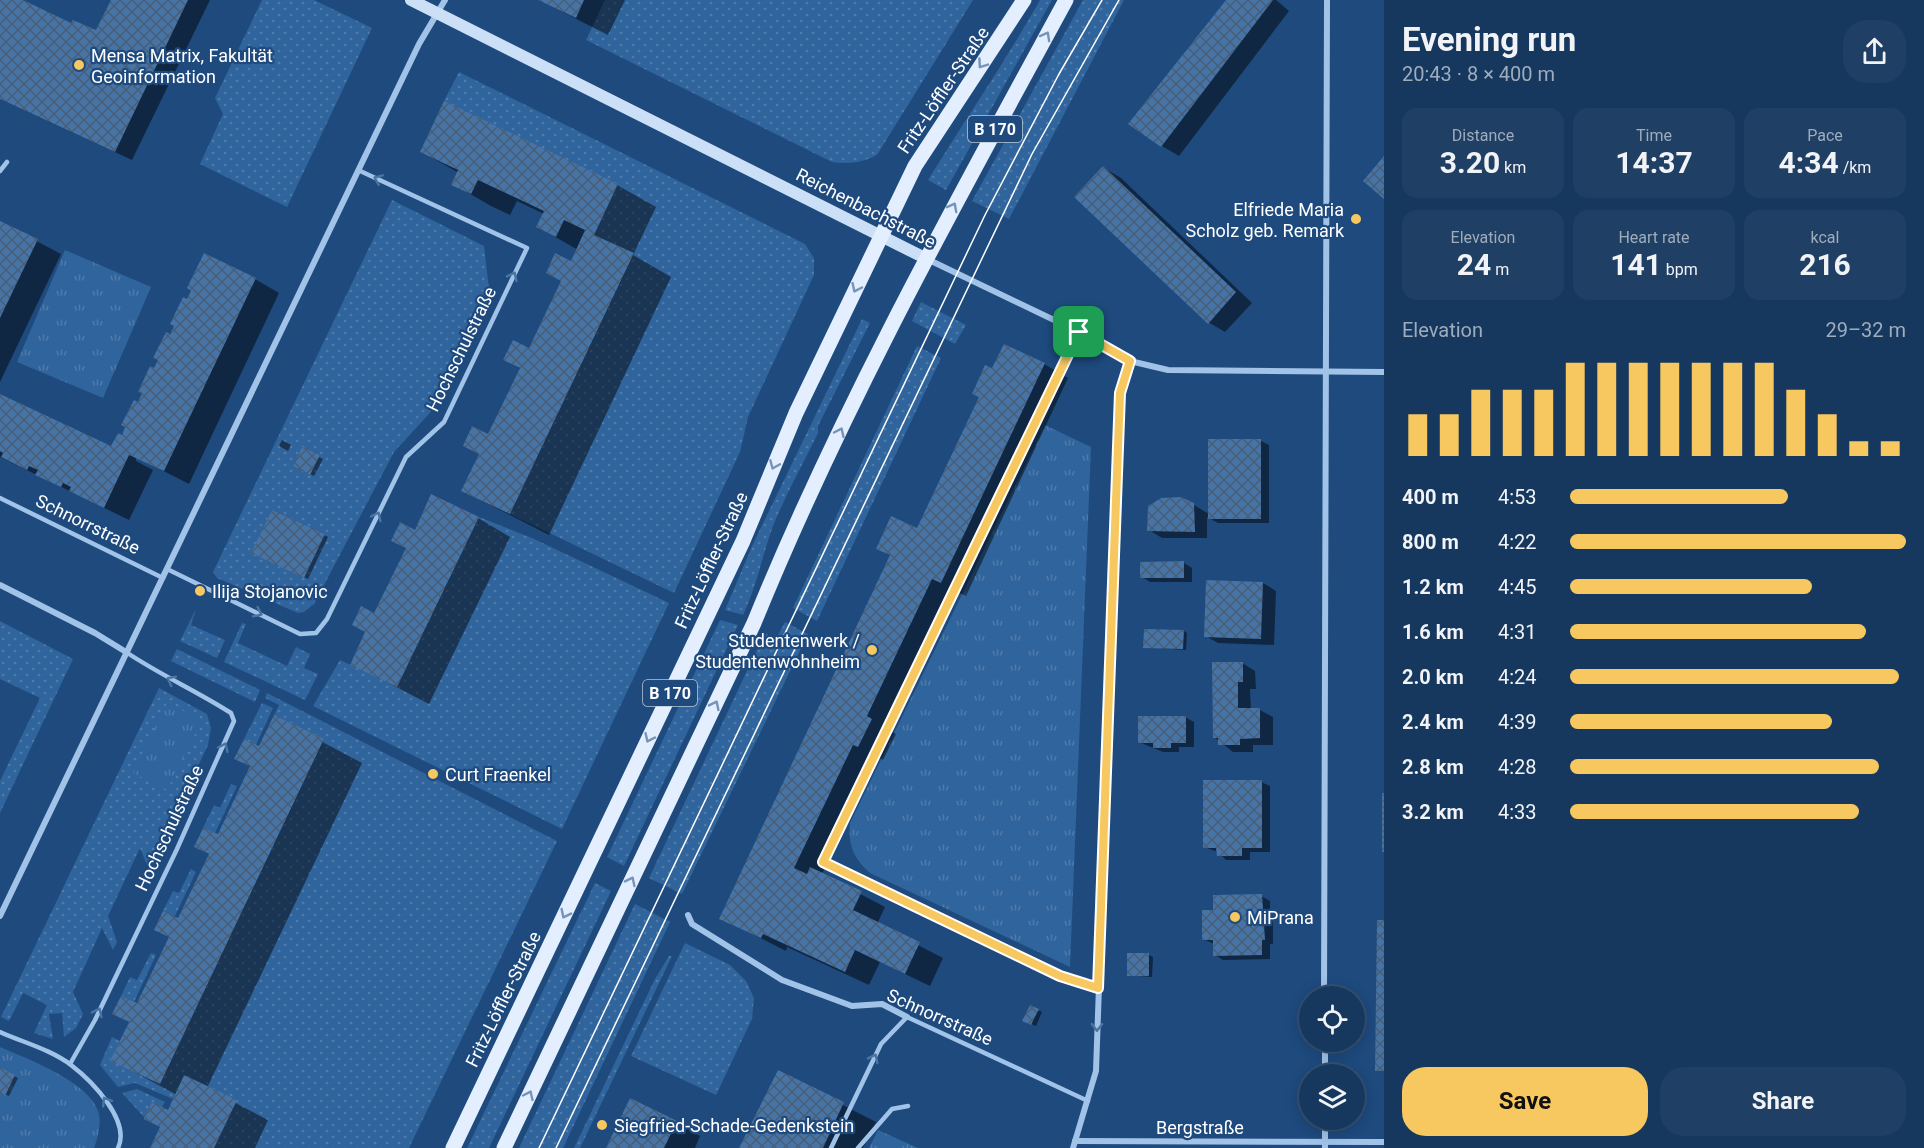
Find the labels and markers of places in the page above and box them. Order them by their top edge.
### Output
place label: Mensa Matrix, Fakultät Geoinformation [91,45,273,87]
marker: Mensa Matrix, Fakultät Geoinformation [72,58,86,72]
place label: Elfriede Maria Scholz geb. Remark [1186,199,1345,241]
marker: Elfriede Maria Scholz geb. Remark [1349,212,1363,226]
pin [1053,306,1104,357]
place label: Ilija Stojanovic [212,581,328,602]
marker: Ilija Stojanovic [193,584,207,598]
place label: Studentenwerk / Studentenwohnheim [695,630,860,672]
marker: Studentenwerk / Studentenwohnheim [865,643,879,657]
place label: Curt Fraenkel [445,764,551,785]
marker: Curt Fraenkel [426,767,440,781]
place label: MiPrana [1247,907,1314,928]
marker: MiPrana [1228,910,1242,924]
place label: Siegfried-Schade-Gedenkstein [614,1115,854,1136]
marker: Siegfried-Schade-Gedenkstein [595,1118,609,1132]

